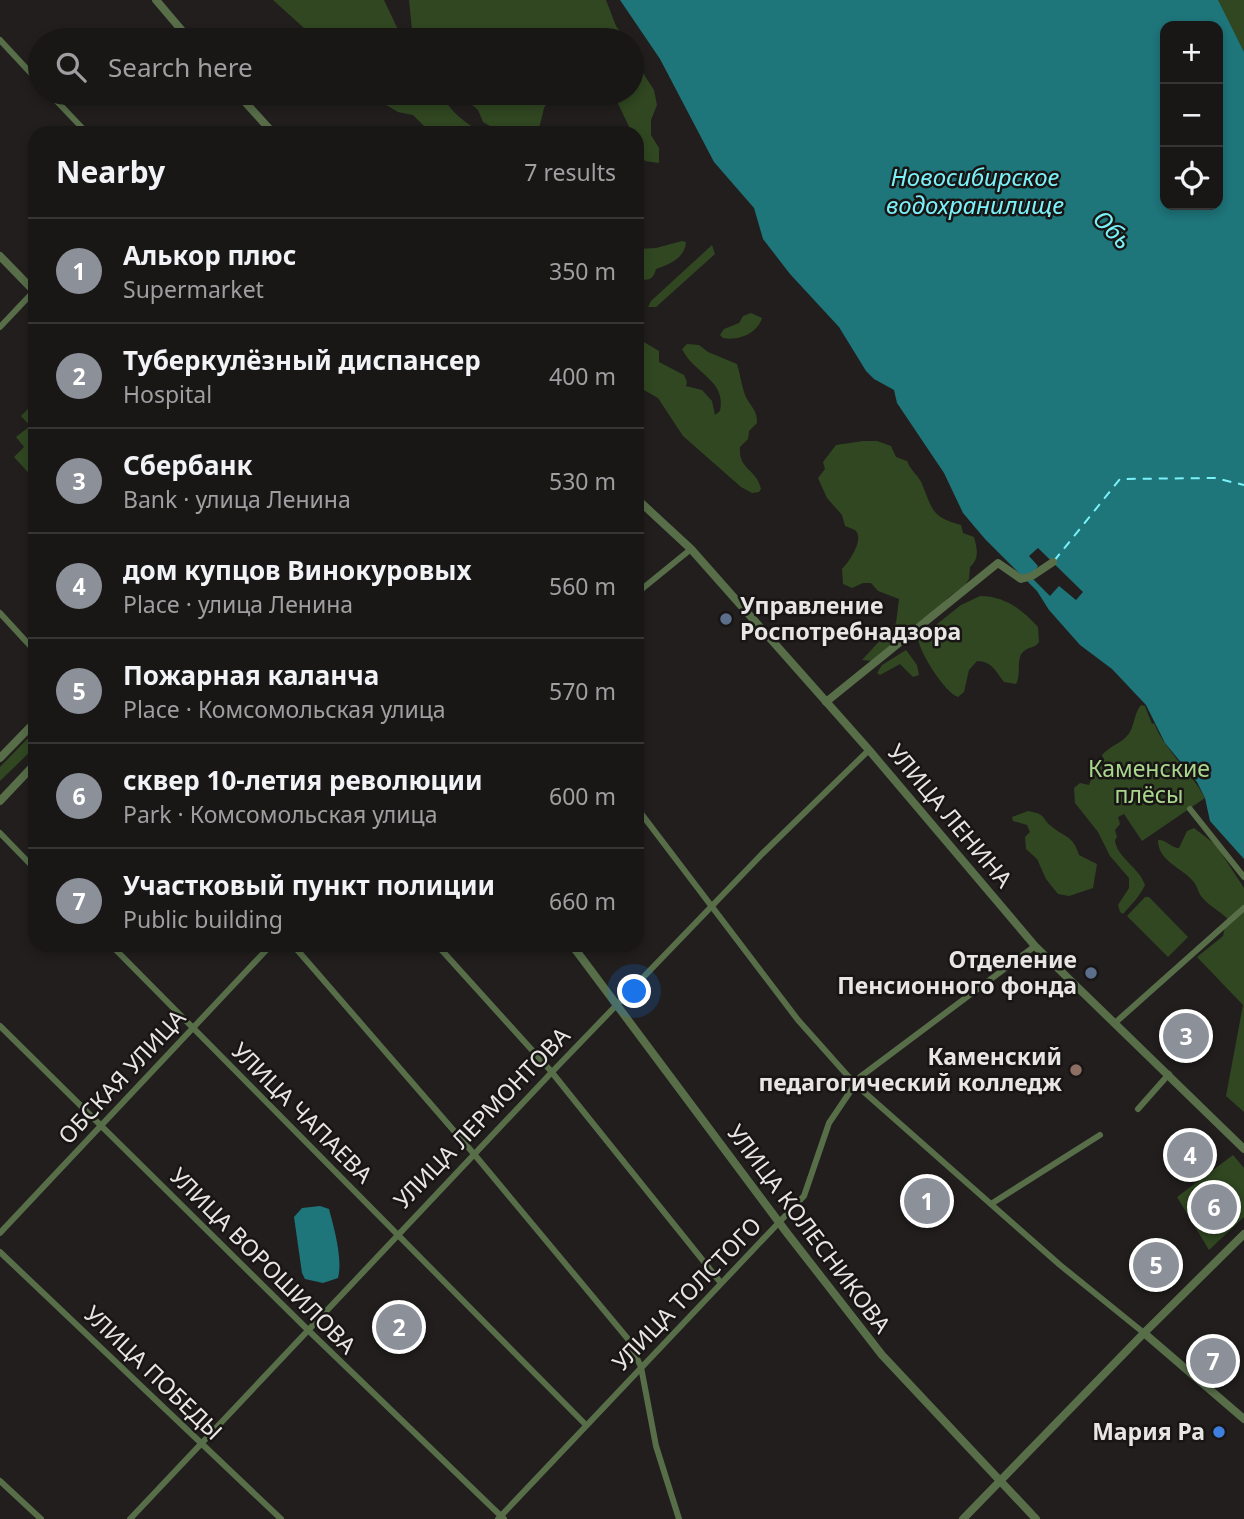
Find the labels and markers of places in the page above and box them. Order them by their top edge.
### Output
place label: Управление Роспотребнадзора [740,589,961,647]
marker: Управление Роспотребнадзора [718,611,734,627]
place label: Отделение Пенсионного фонда [837,943,1077,1001]
marker: Отделение Пенсионного фонда [1083,965,1099,981]
pin: 3 [1163,1010,1209,1062]
place label: Каменский педагогический колледж [758,1040,1062,1098]
marker: Каменский педагогический колледж [1068,1062,1084,1078]
pin: 4 [1167,1129,1213,1181]
pin: 1 [904,1175,950,1227]
pin: 6 [1191,1181,1237,1233]
pin: 5 [1133,1239,1179,1291]
pin: 2 [376,1301,422,1353]
pin: 7 [1190,1335,1236,1387]
place label: Мария Ра [1092,1415,1205,1447]
marker: Мария Ра [1211,1424,1227,1440]

